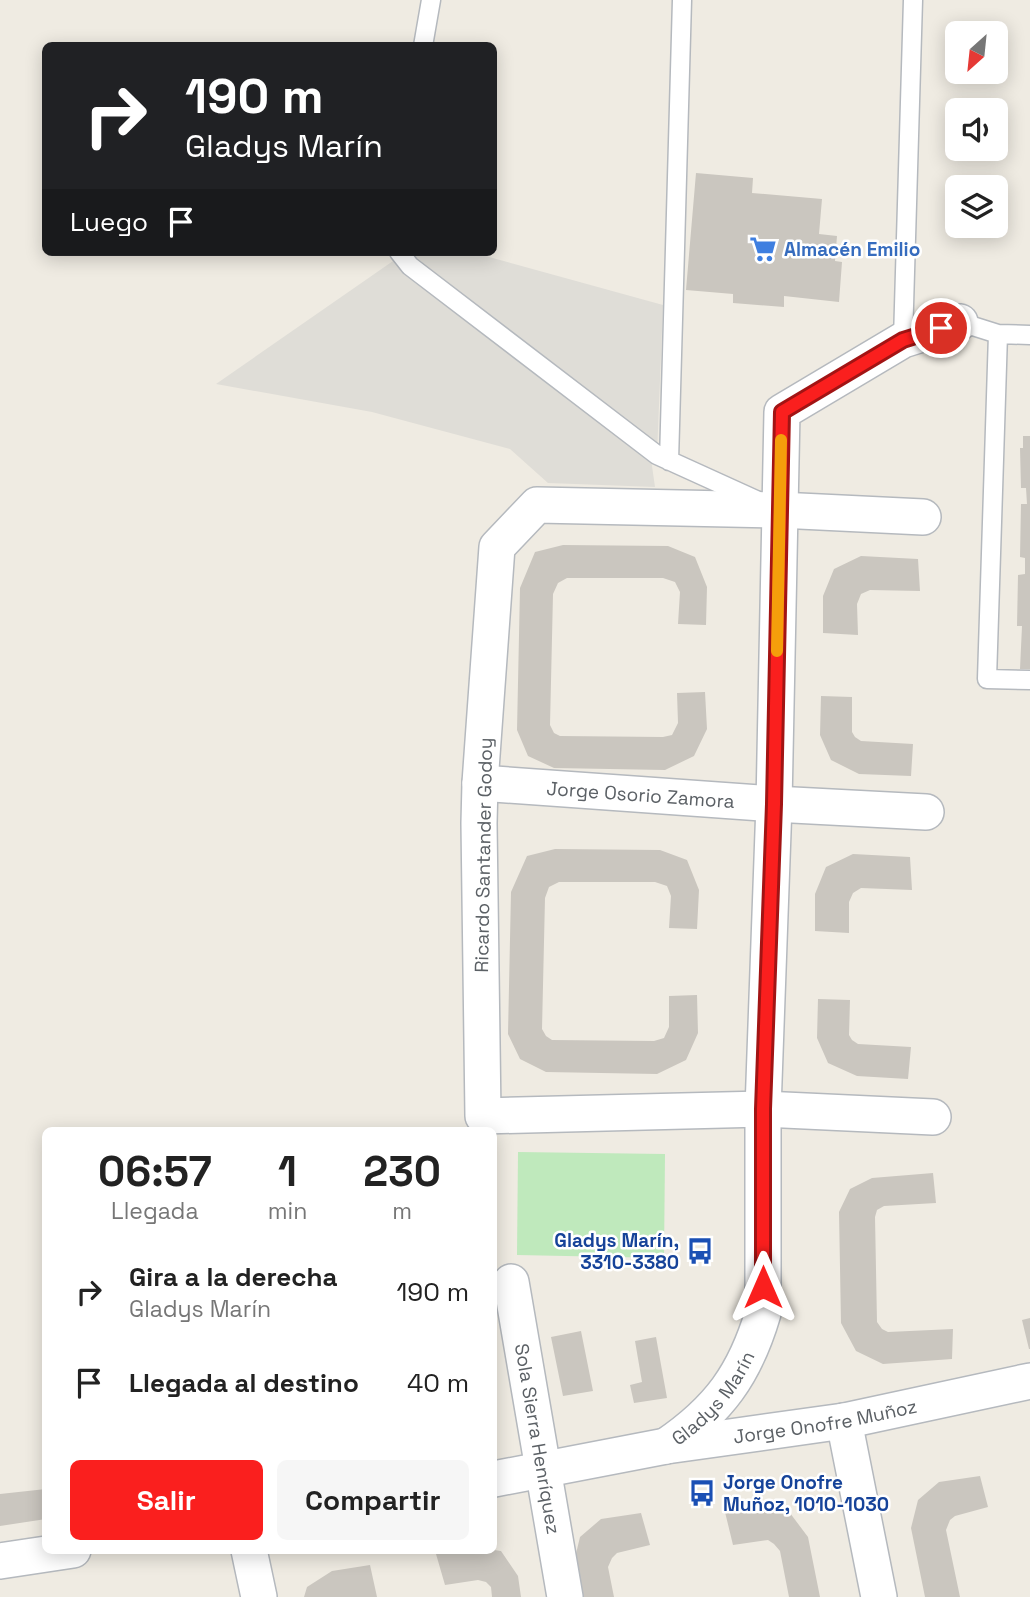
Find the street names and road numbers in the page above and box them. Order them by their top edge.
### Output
street label: Ricardo Santander Godoy [469,737,498,973]
street label: Jorge Osorio Zamora [546,776,735,814]
street label: Sola Sierra Henríquez [509,1341,566,1536]
street label: Gladys Marín [667,1347,760,1451]
street label: Jorge Onofre Muñoz [732,1394,919,1449]

